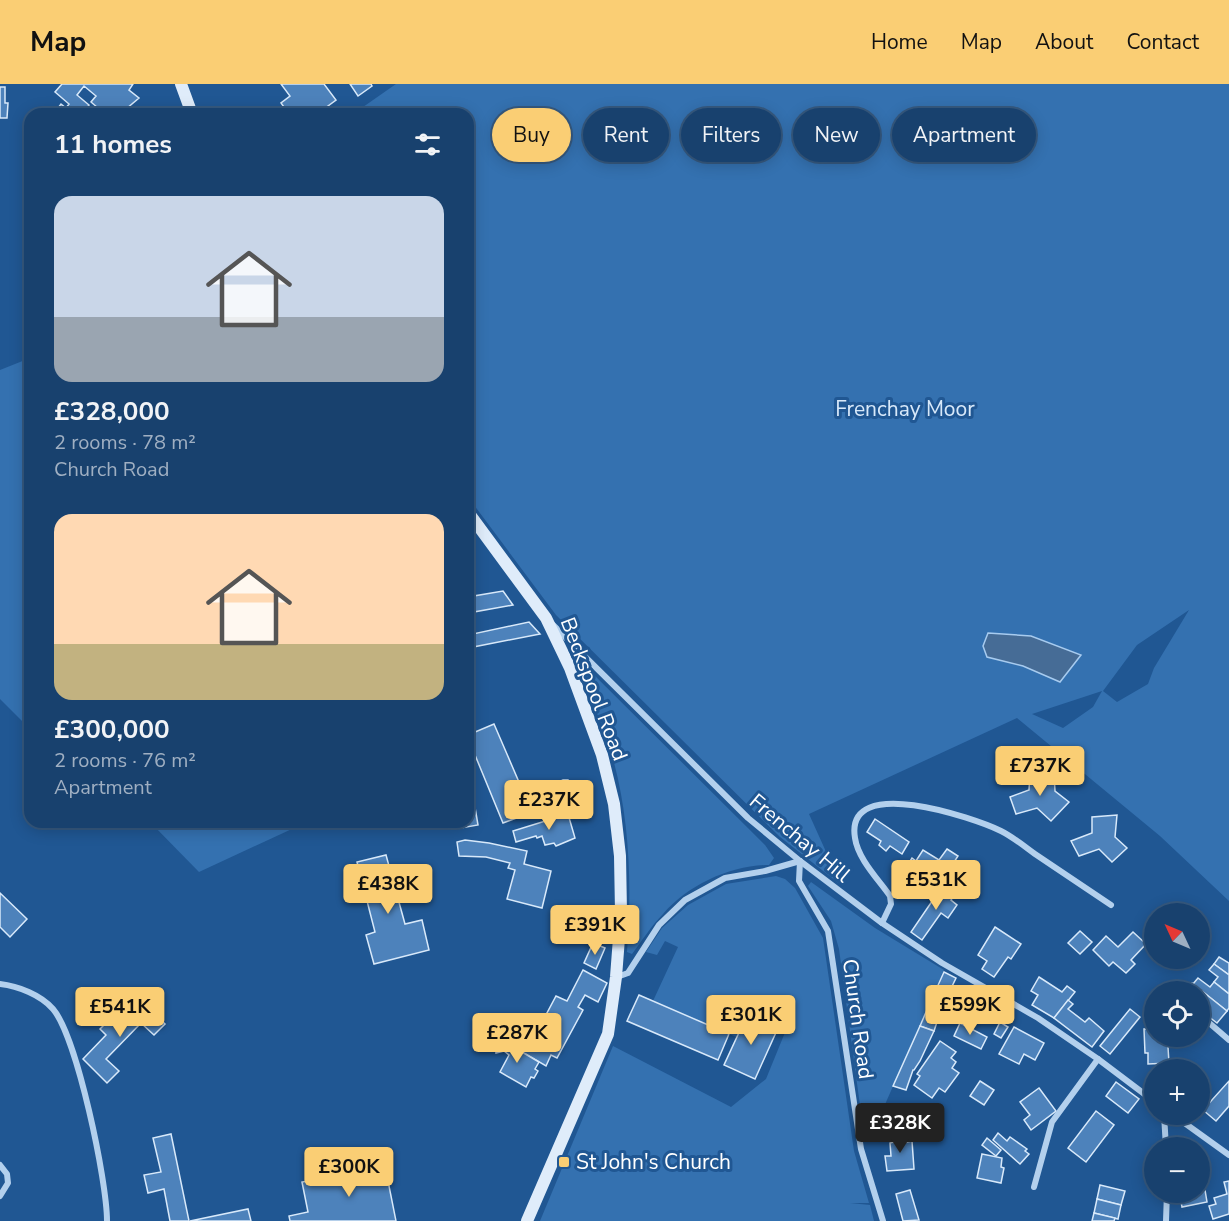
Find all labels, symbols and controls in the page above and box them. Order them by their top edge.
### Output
text: Map [30,23,86,61]
text: Home [871,28,928,56]
text: Map [961,28,1002,56]
text: About [1035,28,1093,56]
text: Contact [1126,28,1199,56]
chip: Buy [492,108,571,162]
chip: Rent [583,108,669,162]
chip: Filters [681,108,781,162]
chip: New [793,108,880,162]
chip: Apartment [892,108,1036,162]
text: 11 homes [54,127,172,162]
icon: filters [411,128,444,161]
icon: home [195,235,303,343]
text: £328,000 [54,394,170,429]
park label: Frenchay Moor [835,395,975,423]
text: 2 rooms · 78 m² [54,429,196,456]
text: Church Road [54,456,169,483]
icon: home [195,553,303,661]
street label: Beckspool Road [554,613,634,765]
text: £300,000 [54,712,170,747]
pin: £737K [998,746,1082,797]
text: 2 rooms · 76 m² [54,747,196,774]
text: £737K [1009,752,1071,779]
text: Apartment [54,774,152,801]
pin: £237K [507,780,591,831]
text: £237K [518,786,580,813]
street label: Frenchay Hill [744,787,857,889]
pin: £531K [894,860,978,911]
pin: £438K [346,864,430,915]
text: £531K [905,866,967,893]
text: £438K [357,870,419,897]
north arrow [1144,903,1210,969]
map controls [1144,903,1210,1203]
pin: £391K [553,905,637,956]
text: £391K [564,911,626,938]
street label: Church Road [836,957,880,1081]
button: locate [1144,981,1210,1047]
pin: £599K [928,985,1012,1036]
pin: £541K [78,987,162,1038]
text: £599K [939,991,1001,1018]
text: £541K [89,993,151,1020]
pin: £301K [709,995,793,1046]
text: £301K [720,1001,782,1028]
pin: £287K [475,1013,559,1064]
text: £287K [486,1019,548,1046]
button: + [1144,1059,1210,1125]
pin: £328K [858,1103,942,1154]
text: £328K [869,1109,931,1136]
button: − [1144,1137,1210,1203]
pin: £300K [307,1147,391,1198]
place label: St John's Church [576,1148,731,1176]
text: £300K [318,1153,380,1180]
marker: St John's Church [557,1155,571,1169]

